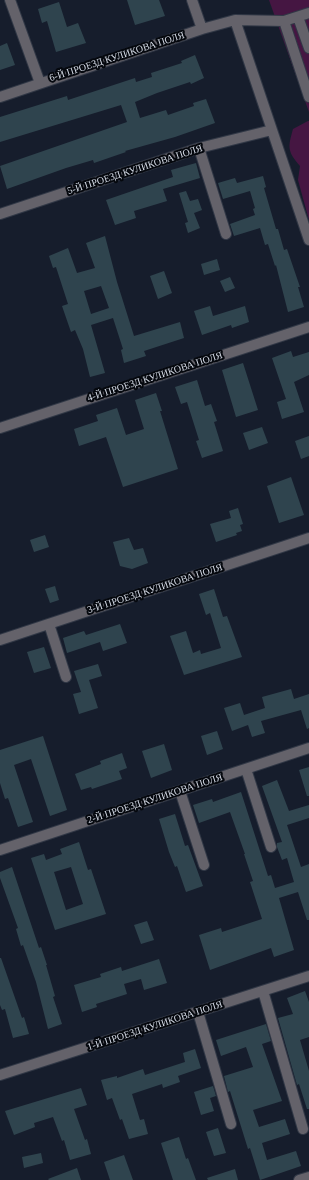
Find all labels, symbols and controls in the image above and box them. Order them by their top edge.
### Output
street label: 6-Й ПРОЕЗД КУЛИКОВА ПОЛЯ [48,29,186,85]
street label: 5-Й ПРОЕЗД КУЛИКОВА ПОЛЯ [66,142,204,198]
street label: 4-Й ПРОЕЗД КУЛИКОВА ПОЛЯ [86,349,224,405]
street label: 3-Й ПРОЕЗД КУЛИКОВА ПОЛЯ [86,561,224,617]
street label: 2-Й ПРОЕЗД КУЛИКОВА ПОЛЯ [86,771,224,827]
street label: 1-Й ПРОЕЗД КУЛИКОВА ПОЛЯ [86,998,224,1054]

